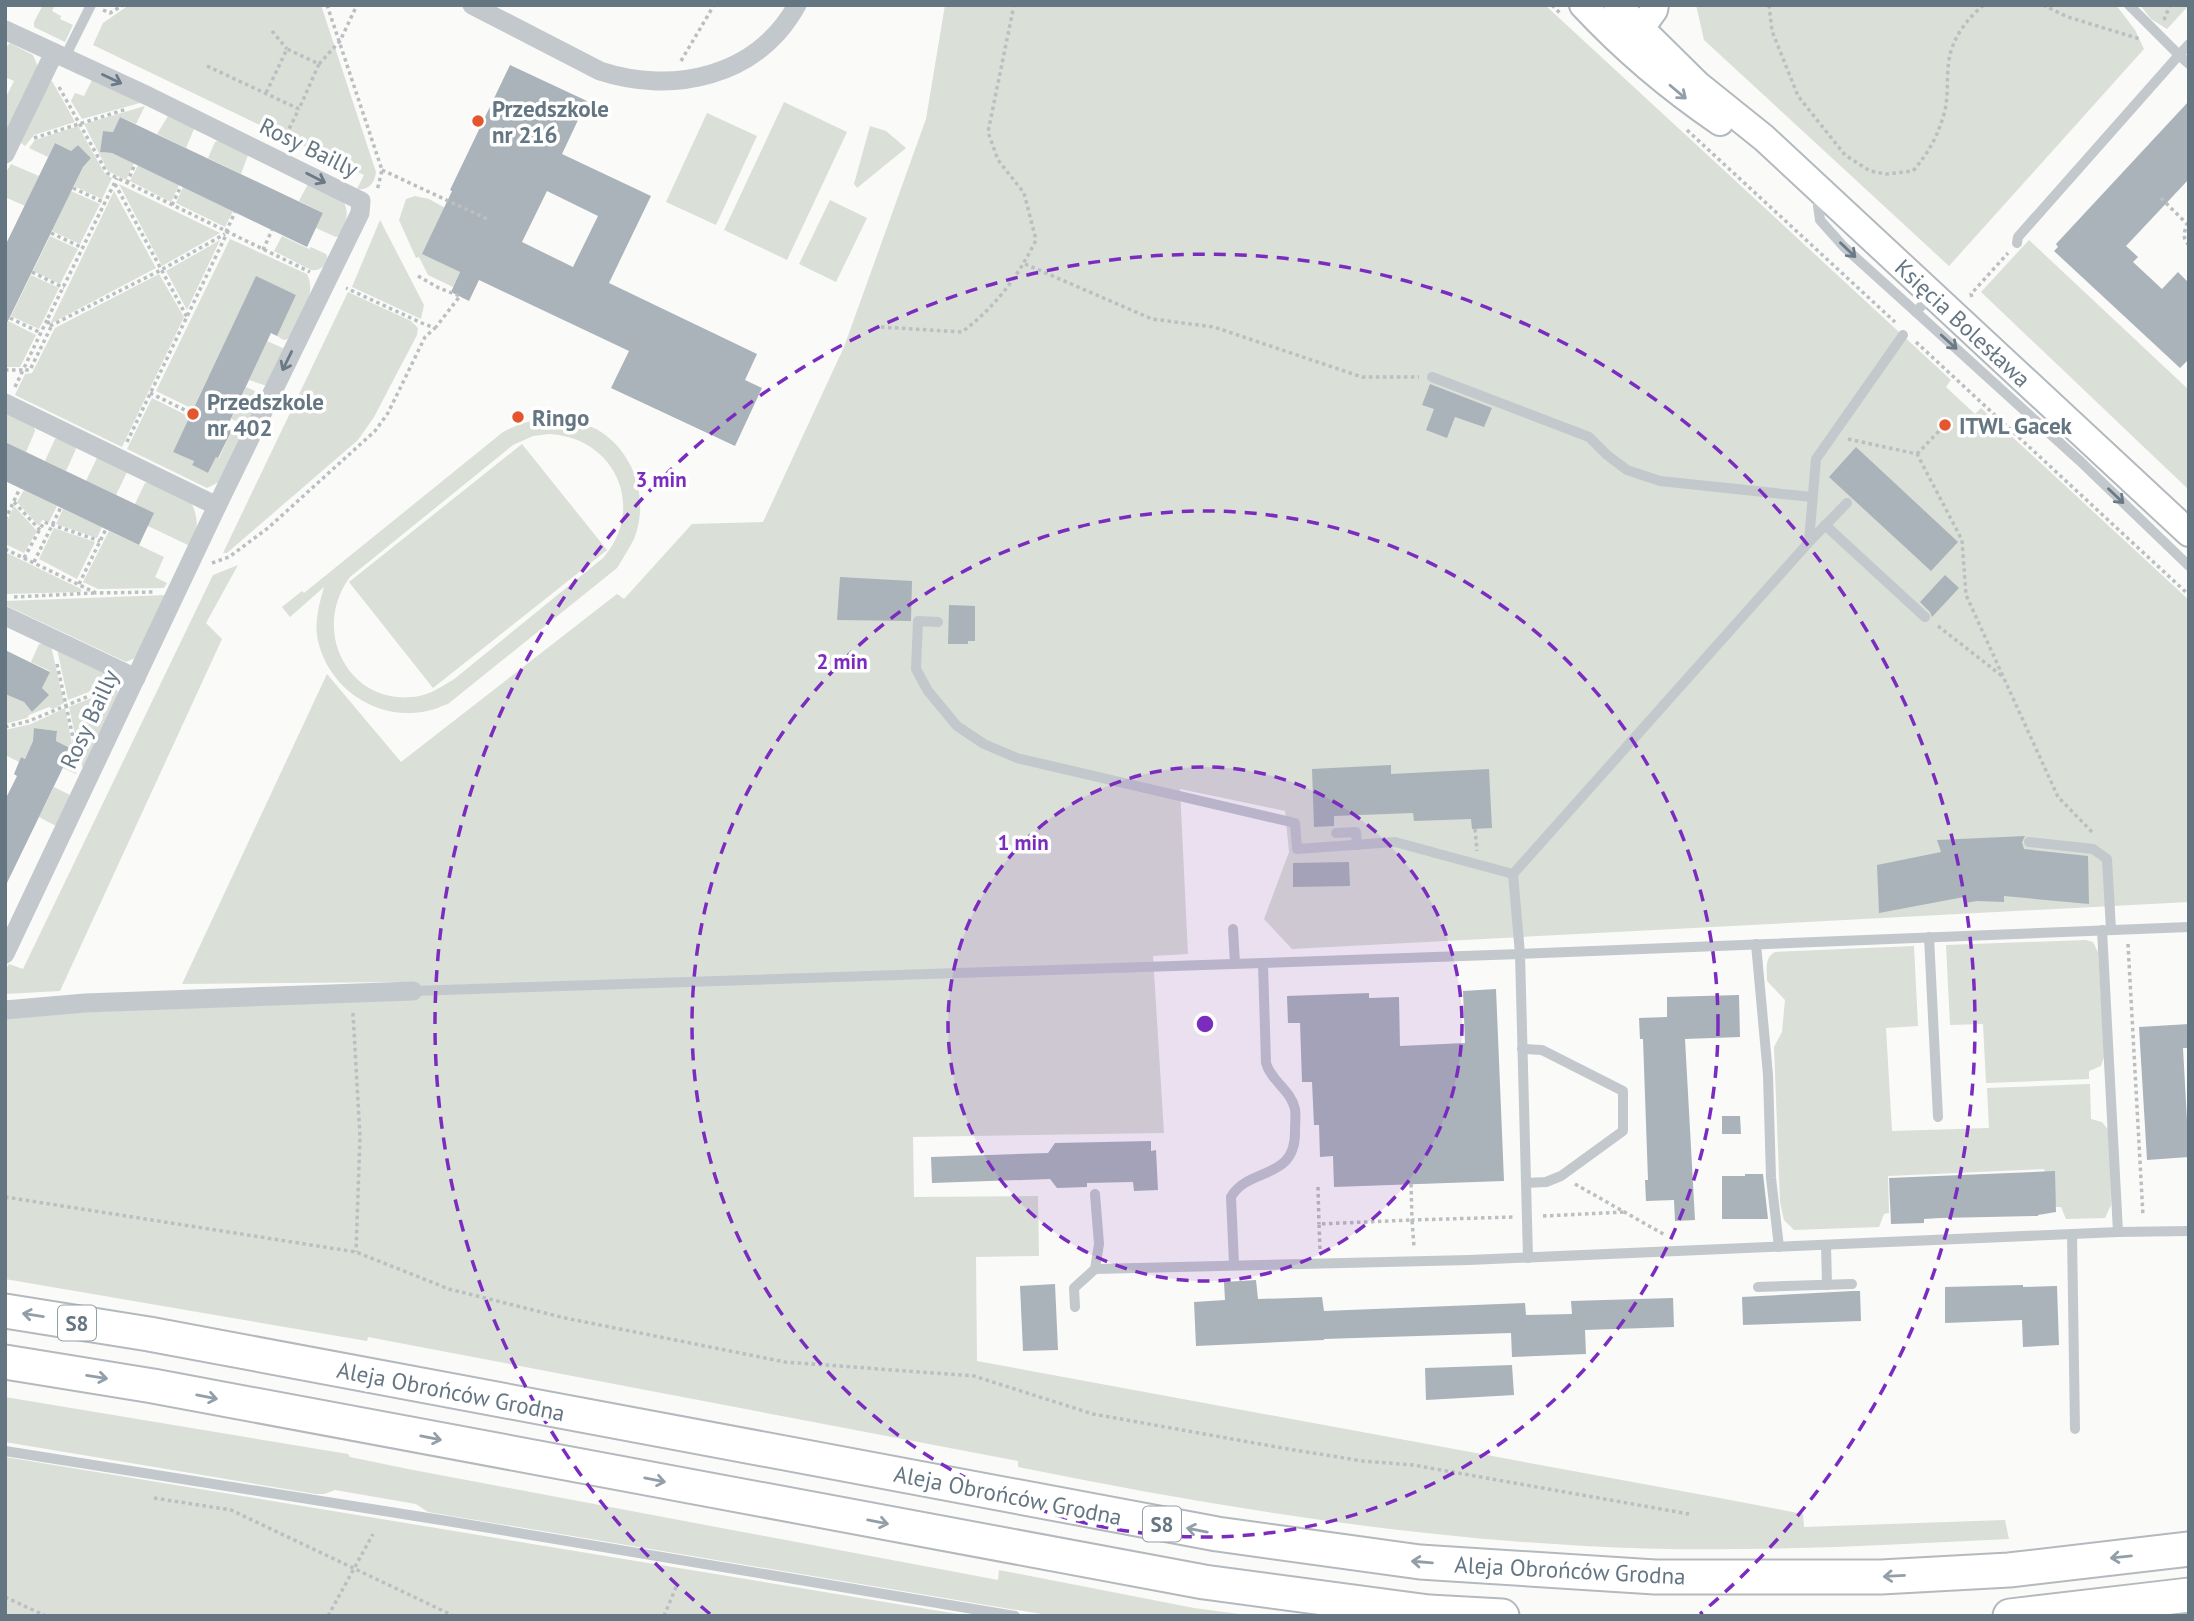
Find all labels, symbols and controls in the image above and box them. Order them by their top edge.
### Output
one-way arrow [101,73,122,86]
one-way arrow [1668,85,1686,100]
place label: Przedszkole nr 216 [492,94,609,149]
street label: Rosy Bailly [255,111,363,183]
marker: Przedszkole nr 216 [470,113,486,129]
one-way arrow [306,172,326,186]
one-way arrow [1839,241,1856,258]
street label: Księcia Bolesława [1889,253,2037,393]
one-way arrow [1940,334,1958,350]
one-way arrow [279,350,293,371]
place label: Przedszkole nr 402 [207,387,324,442]
place label: Ringo [532,403,589,432]
marker: Przedszkole nr 402 [185,406,201,422]
marker: Ringo [510,409,526,425]
place label: ITWL Gacek [1959,411,2073,440]
marker: ITWL Gacek [1937,417,1953,433]
text: 3 min [635,466,687,493]
one-way arrow [2108,488,2125,505]
text: 2 min [816,648,868,675]
street label: Rosy Bailly [54,665,125,773]
text: 1 min [997,829,1049,856]
centre of rings [1193,1012,1217,1036]
road number: S8 [58,1306,96,1340]
one-way arrow [22,1308,45,1321]
street label: Aleja Obrońców Grodna [335,1355,567,1427]
one-way arrow [85,1371,108,1384]
one-way arrow [195,1390,218,1404]
one-way arrow [419,1432,442,1446]
street label: Aleja Obrońców Grodna [892,1459,1124,1531]
one-way arrow [643,1474,666,1487]
road number: S8 [1143,1506,1181,1542]
one-way arrow [866,1516,889,1529]
one-way arrow [1186,1523,1209,1537]
street label: Aleja Obrońców Grodna [1454,1549,1686,1591]
one-way arrow [2110,1551,2133,1564]
one-way arrow [1412,1555,1434,1568]
one-way arrow [1883,1570,1906,1583]

